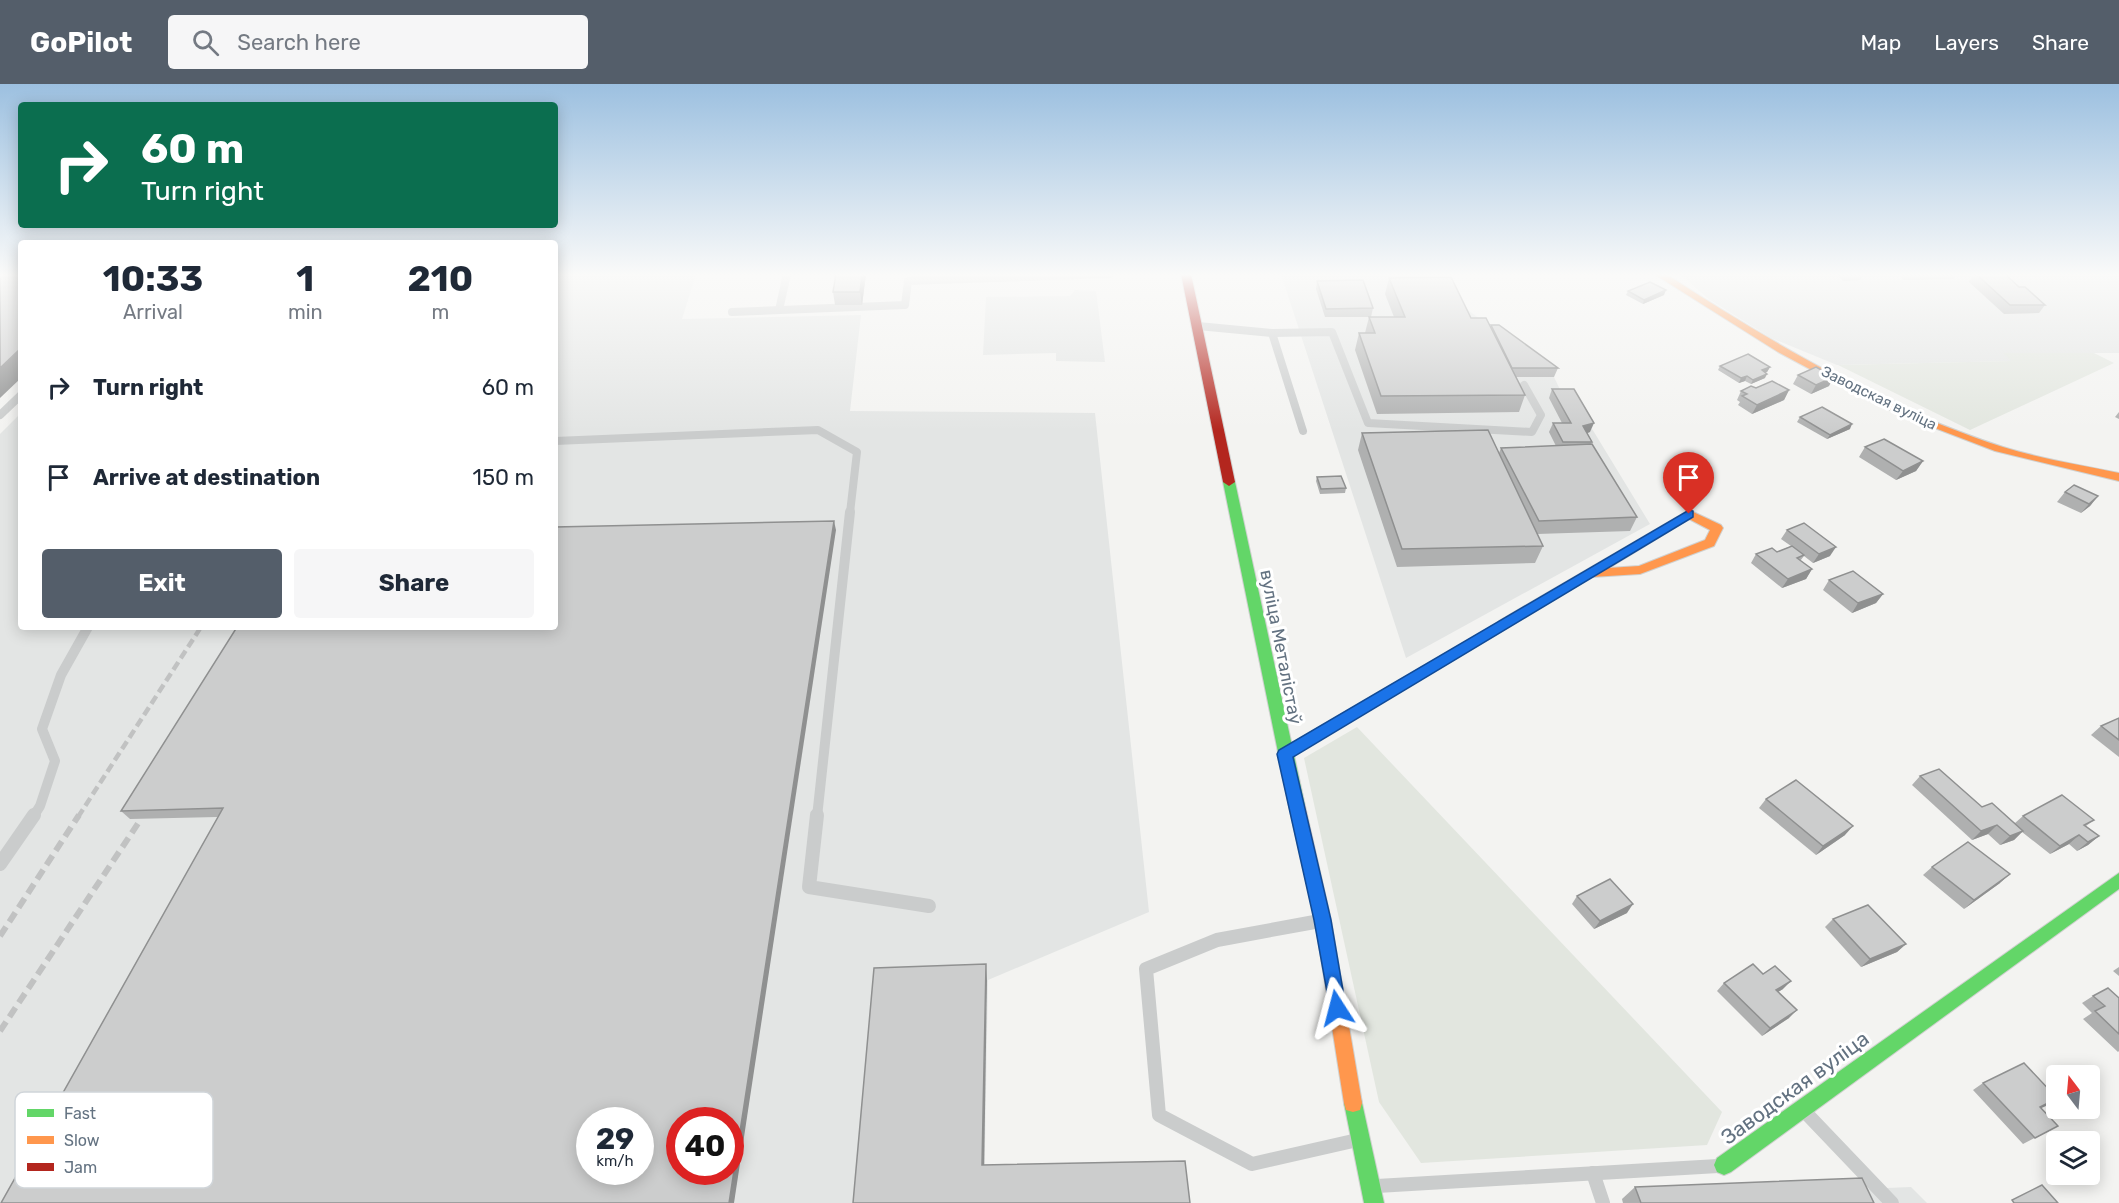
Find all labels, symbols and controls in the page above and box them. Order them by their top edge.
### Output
search box [168,15,588,69]
text: GoPilot [30,26,132,59]
icon: search [189,26,222,59]
text: Search here [237,29,361,56]
text: Map [1860,30,1901,55]
text: Layers [1934,30,1999,55]
text: Share [2032,30,2089,55]
text: 60 m [141,124,244,174]
icon: right [42,126,120,204]
text: Turn right [141,175,264,207]
text: 10:33 [103,257,203,300]
text: 1 [296,257,314,300]
text: 210 [407,257,473,300]
text: Arrival [123,300,183,324]
text: min [288,300,323,324]
text: m [431,300,449,324]
street label: Заводская вуліца [1818,362,1940,434]
icon: right [42,371,75,404]
text: Turn right [93,374,203,401]
text: 60 m [482,374,534,401]
pin [1663,452,1714,514]
icon: arrive [42,461,75,494]
icon: arrive [1672,461,1705,494]
text: Arrive at destination [93,464,320,491]
text: 150 m [473,464,534,491]
button: Exit [42,549,282,618]
button: Share [294,549,534,618]
street label: вуліца Металістаў [1255,568,1307,726]
position arrow [1305,976,1369,1040]
street label: Заводская вуліца [1716,1026,1873,1150]
north arrow [2046,1065,2100,1119]
map controls [2046,1065,2100,1185]
legend [15,1092,213,1188]
text: Fast [64,1104,96,1123]
speed limit sign: 40 [666,1107,744,1185]
text: 29 [596,1121,634,1157]
text: Slow [64,1131,100,1150]
button: layers [2046,1131,2100,1185]
text: km/h [596,1152,634,1170]
text: Jam [64,1158,97,1177]

